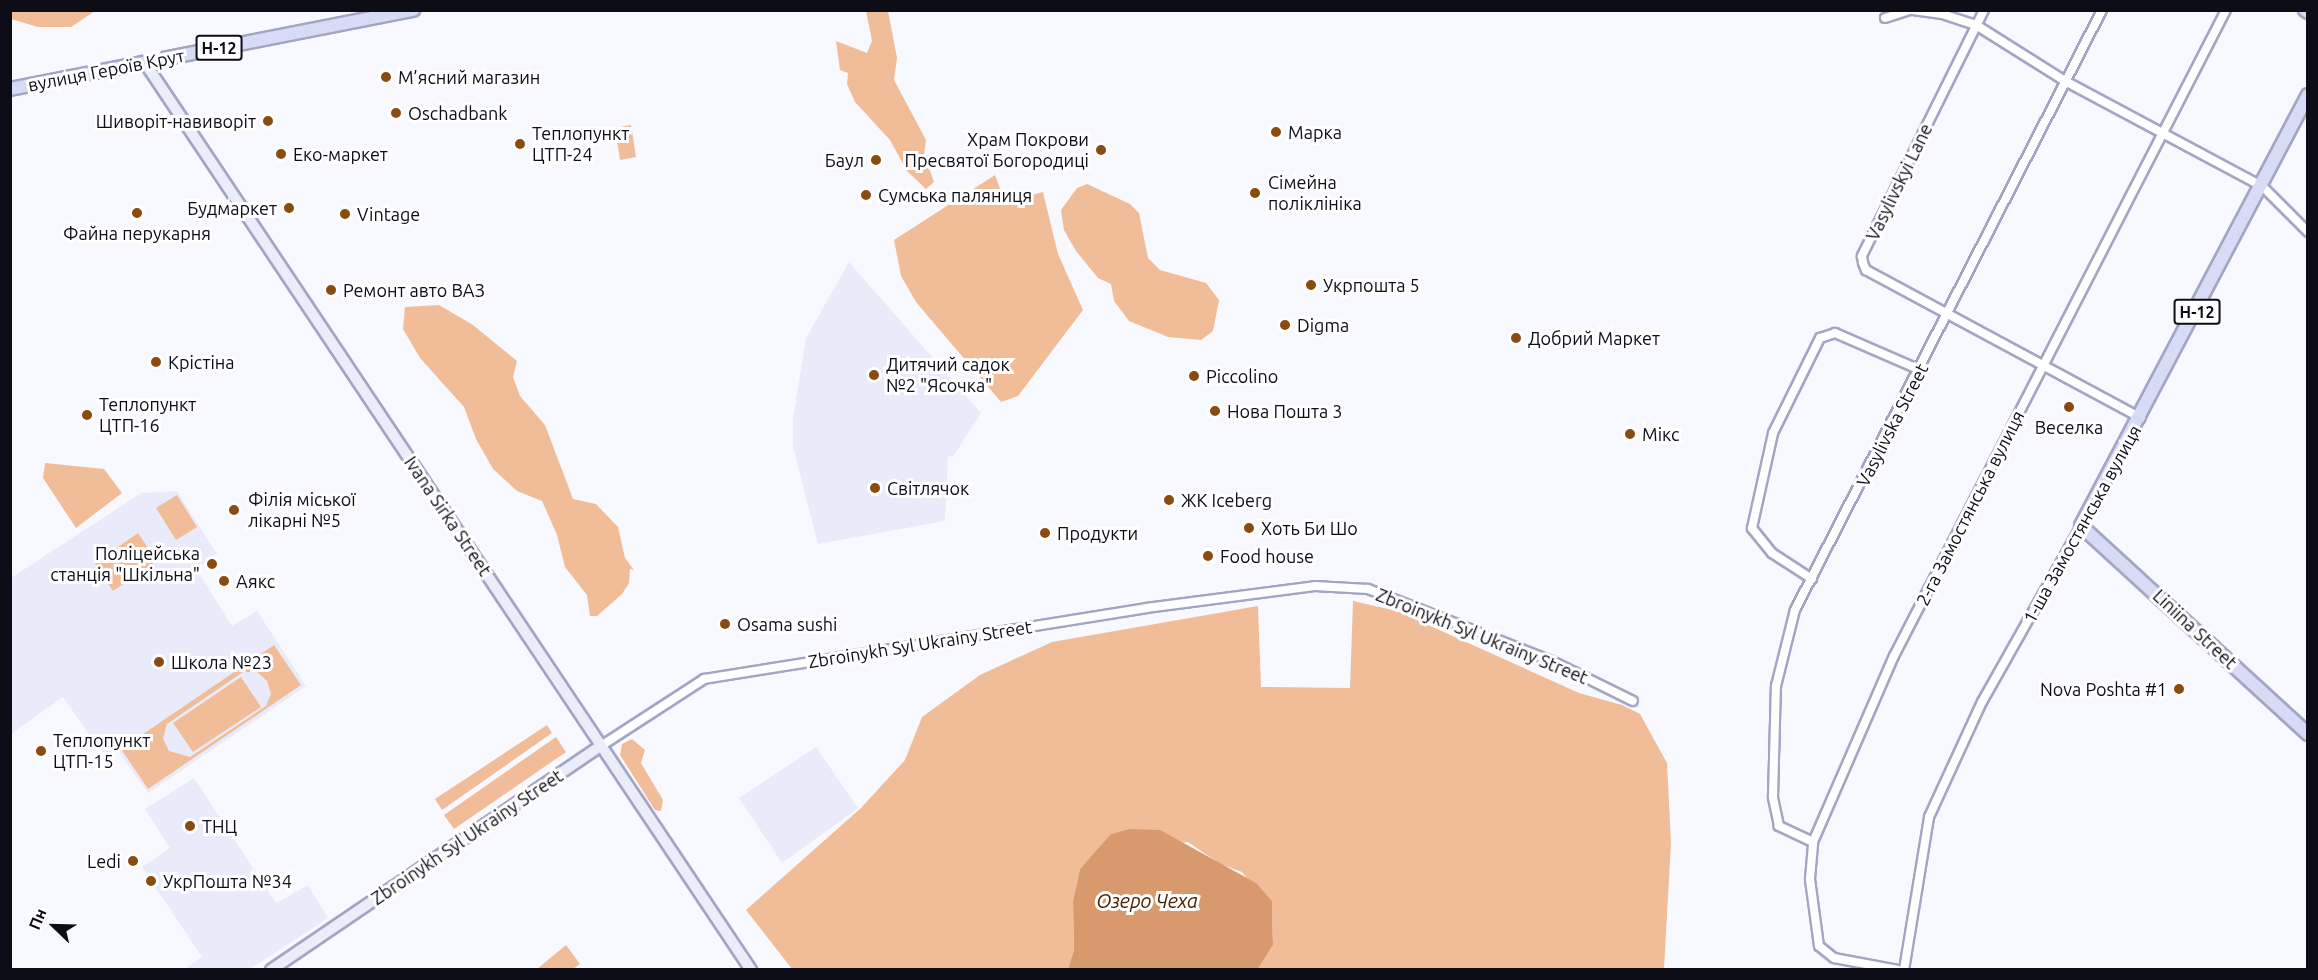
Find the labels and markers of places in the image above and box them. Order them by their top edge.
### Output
place label: М’ясний магазин [398,66,540,88]
marker: М’ясний магазин [379,70,393,84]
place label: Oschadbank [408,102,507,124]
marker: Oschadbank [389,106,403,120]
place label: Шиворіт-навиворіт [96,110,256,132]
marker: Шиворіт-навиворіт [261,114,275,128]
place label: Марка [1288,121,1342,143]
place label: Теплопункт ЦТП-24 [532,123,629,166]
marker: Марка [1269,125,1283,139]
place label: Храм Покрови Пресвятої Богородиці [905,129,1089,172]
marker: Теплопункт ЦТП-24 [513,137,527,151]
place label: Еко-маркет [293,143,388,165]
marker: Храм Покрови Пресвятої Богородиці [1094,143,1108,157]
marker: Еко-маркет [274,147,288,161]
place label: Баул [825,149,864,171]
marker: Баул [869,153,883,167]
place label: Сімейна поліклініка [1268,172,1362,214]
place label: Сумська паляниця [878,184,1032,206]
marker: Сімейна поліклініка [1246,184,1264,202]
marker: Сумська паляниця [859,188,873,202]
place label: Будмаркет [187,197,277,219]
marker: Будмаркет [282,201,296,215]
place label: Vintage [357,203,420,225]
marker: Файна перукарня [130,206,144,220]
marker: Vintage [338,207,352,221]
place label: Файна перукарня [63,222,211,244]
place label: Укрпошта 5 [1323,274,1420,296]
marker: Укрпошта 5 [1304,278,1318,292]
place label: Ремонт авто ВАЗ [343,279,485,301]
marker: Ремонт авто ВАЗ [324,283,338,297]
place label: Digma [1297,314,1349,336]
marker: Digma [1278,318,1292,332]
place label: Добрий Маркет [1528,327,1660,349]
marker: Добрий Маркет [1509,331,1523,345]
place label: Крістіна [168,351,235,373]
place label: Дитячий садок №2 "Ясочка" [886,354,1010,397]
marker: Крістіна [149,355,163,369]
place label: Piccolino [1206,365,1278,387]
marker: Дитячий садок №2 "Ясочка" [867,368,881,382]
marker: Piccolino [1187,369,1201,383]
place label: Теплопункт ЦТП-16 [99,394,196,436]
place label: Нова Пошта 3 [1227,400,1342,422]
marker: Веселка [2062,400,2076,414]
marker: Нова Пошта 3 [1208,404,1222,418]
marker: Теплопункт ЦТП-16 [80,408,94,422]
place label: Веселка [2035,416,2103,438]
place label: Мікс [1642,423,1679,445]
marker: Мікс [1623,427,1637,441]
place label: Світлячок [887,477,969,499]
marker: Світлячок [868,481,882,495]
place label: Філія міської лікарні №5 [248,489,356,532]
place label: ЖК Iceberg [1181,489,1272,511]
marker: ЖК Iceberg [1162,493,1176,507]
marker: Філія міської лікарні №5 [225,501,243,519]
place label: Хоть Би Шо [1261,517,1358,539]
marker: Хоть Би Шо [1242,521,1256,535]
place label: Продукти [1057,522,1138,544]
marker: Продукти [1038,526,1052,540]
place label: Поліцейська станція "Шкільна" [50,543,200,586]
place label: Food house [1220,545,1314,567]
marker: Food house [1201,549,1215,563]
marker: Поліцейська станція "Шкільна" [205,557,219,571]
place label: Аякс [236,570,275,592]
marker: Аякс [217,574,231,588]
place label: Osama sushi [737,613,837,635]
marker: Osama sushi [718,617,732,631]
place label: Школа №23 [171,651,272,673]
marker: Школа №23 [152,655,166,669]
place label: Nova Poshta #1 [2040,678,2167,700]
marker: Nova Poshta #1 [2172,682,2186,696]
place label: Теплопункт ЦТП-15 [53,730,150,772]
marker: Теплопункт ЦТП-15 [34,744,48,758]
place label: ТНЦ [202,815,237,837]
marker: ТНЦ [183,819,197,833]
place label: Ledi [87,850,121,872]
marker: Ledi [126,854,140,868]
place label: УкрПошта №34 [163,870,292,892]
marker: УкрПошта №34 [144,874,158,888]

